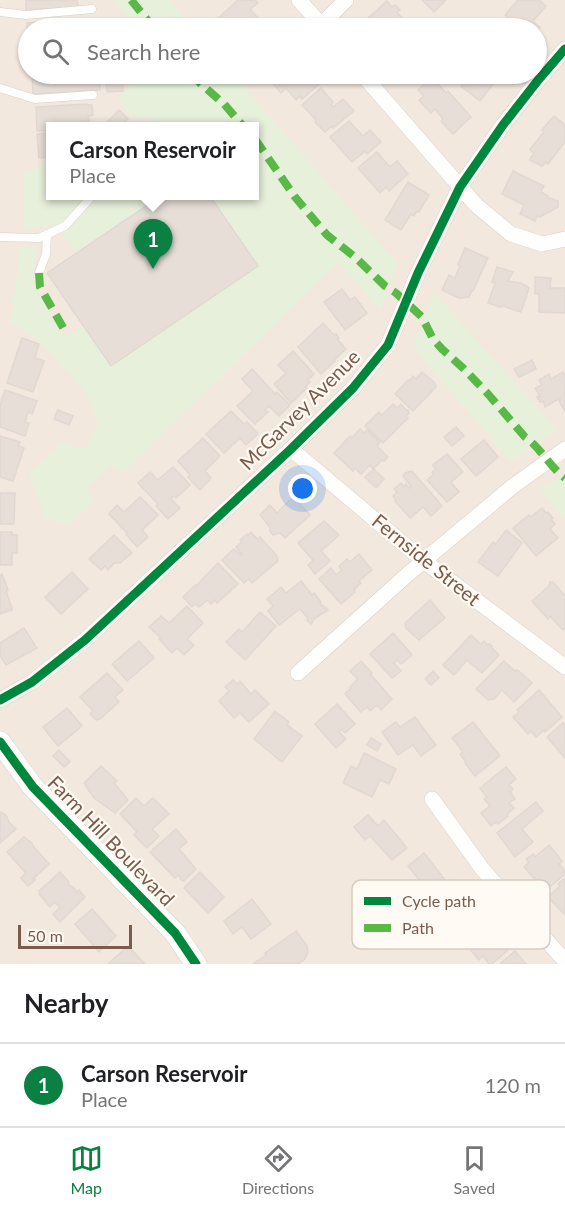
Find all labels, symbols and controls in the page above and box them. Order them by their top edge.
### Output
search box [18,18,547,84]
icon: search [39,35,72,68]
text: Search here [87,38,200,65]
popup [46,122,259,200]
text: Carson Reservoir [69,136,236,163]
text: Place [69,163,116,187]
pin: 1 [134,220,172,269]
street label: McGarvey Avenue [234,344,364,474]
your location [288,474,317,503]
street label: Fernside Street [368,508,486,610]
street label: Farm Hill Boulevard [43,770,180,910]
legend [352,880,550,949]
text: Cycle path [402,891,476,910]
text: Path [402,918,434,937]
scale bar [18,922,132,950]
text: 50 m [27,926,63,945]
text: Nearby [24,987,109,1019]
text: Carson Reservoir [81,1060,247,1087]
text: 1 [38,1073,49,1097]
text: 120 m [485,1073,541,1097]
text: Place [81,1087,128,1111]
tab: Map [70,1142,103,1197]
tab: Directions [242,1142,314,1197]
tab: Saved [454,1142,495,1197]

